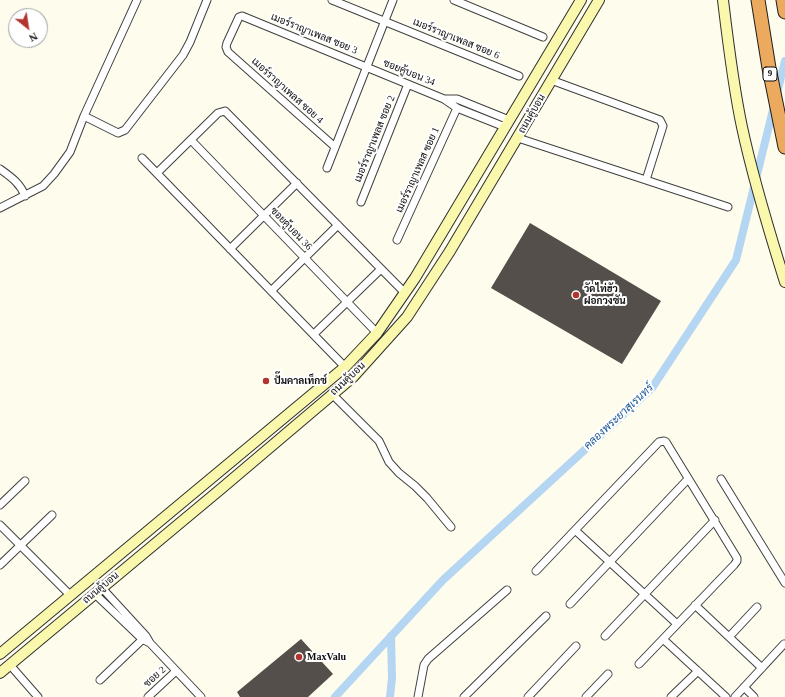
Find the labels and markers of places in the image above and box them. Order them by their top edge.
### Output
place label: วัดไท่ฮัว ฝอกวงซัน [584,283,626,306]
marker: วัดไท่ฮัว ฝอกวงซัน [571,290,581,300]
place label: ปั๊มคาลเท็กซ์ [274,375,327,387]
marker: ปั๊มคาลเท็กซ์ [261,376,271,386]
place label: MaxValu [307,651,346,663]
marker: MaxValu [294,652,304,662]

